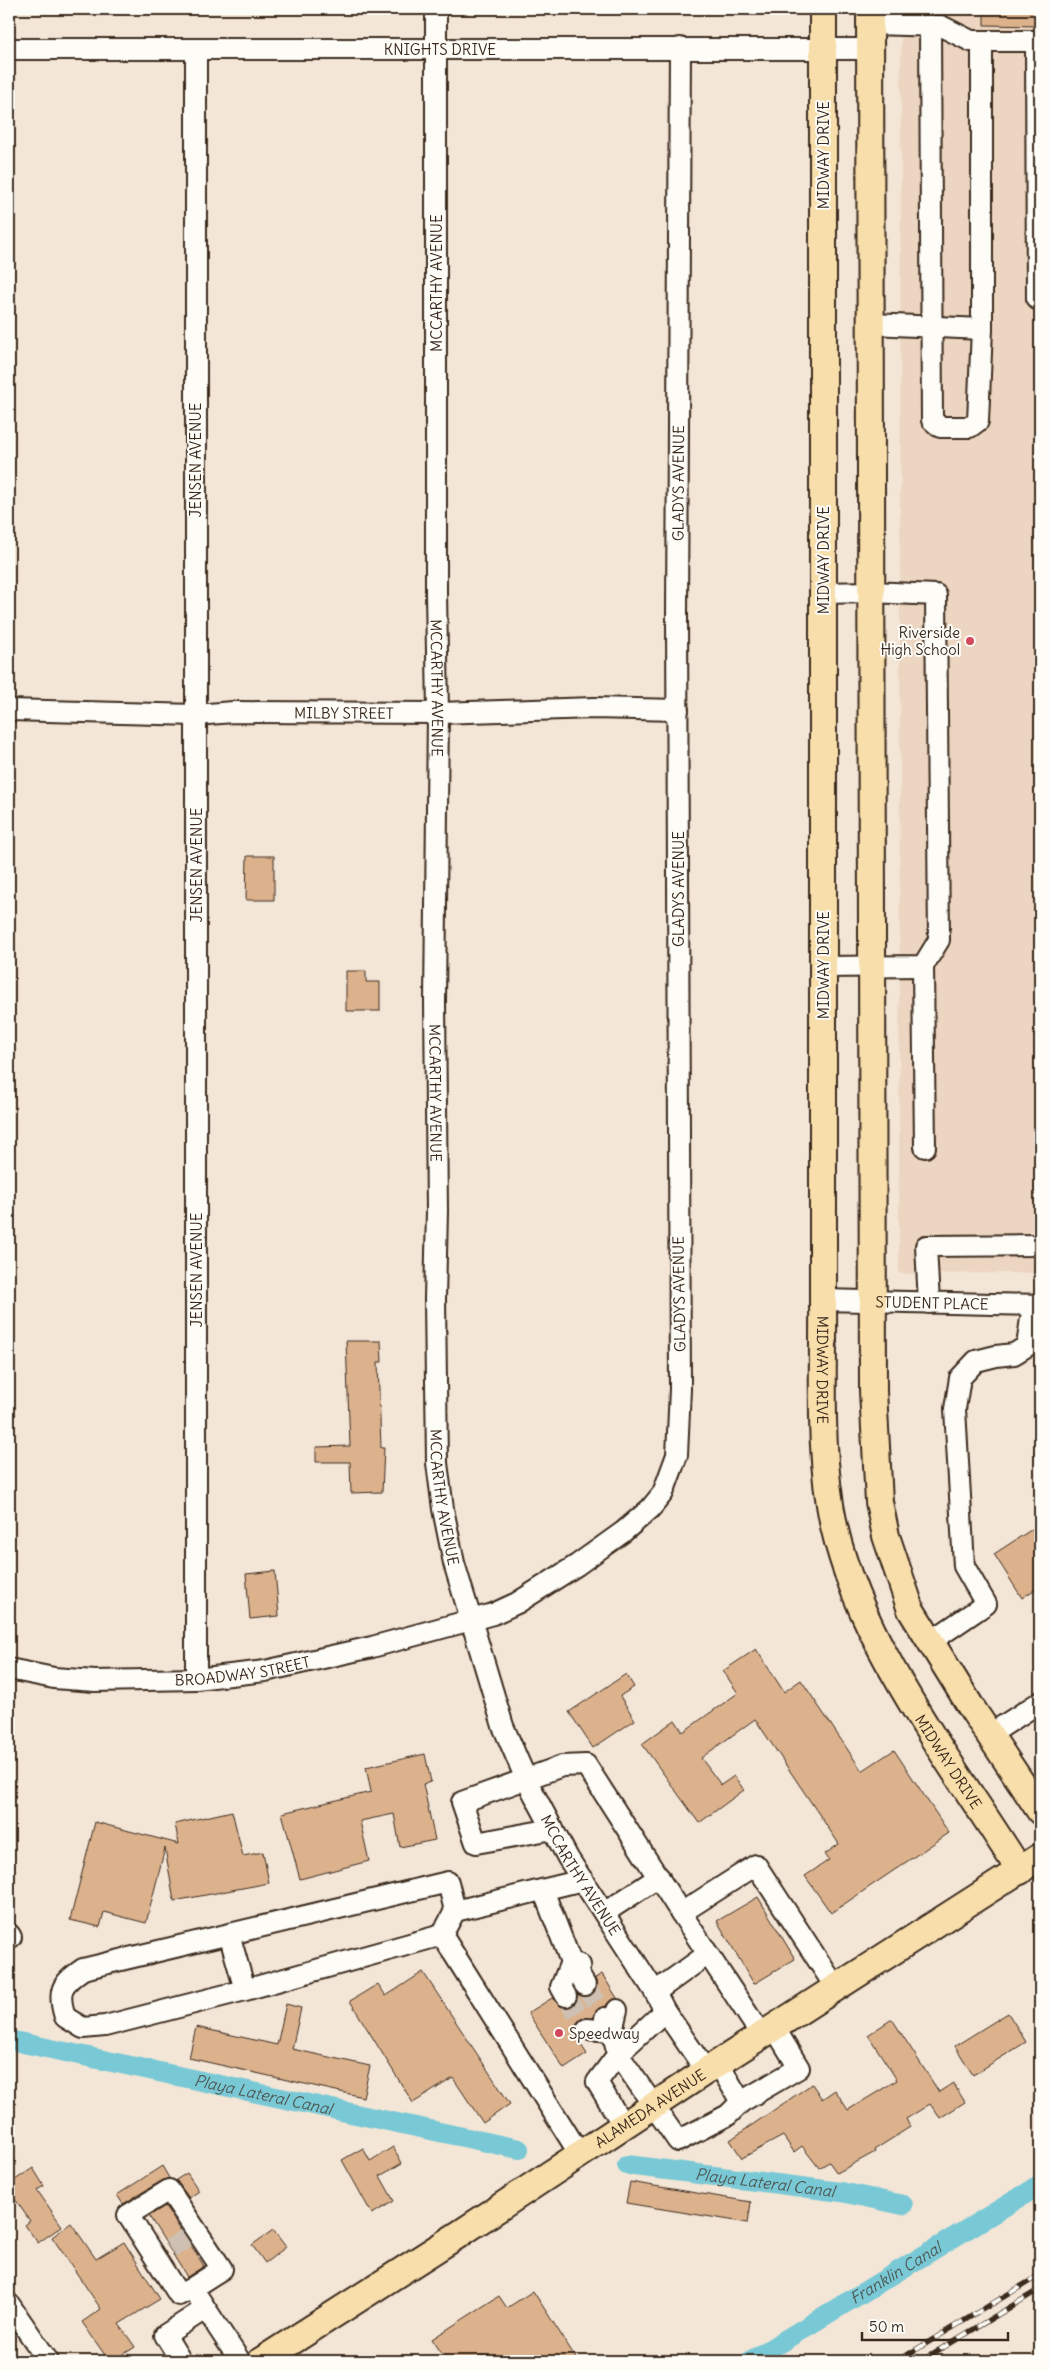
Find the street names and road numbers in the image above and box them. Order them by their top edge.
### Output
street label: KNIGHTS DRIVE [384,40,496,59]
street label: MIDWAY DRIVE [814,101,833,209]
street label: MCCARTHY AVENUE [427,214,446,352]
street label: JENSEN AVENUE [186,402,205,517]
street label: GLADYS AVENUE [668,425,688,541]
street label: MIDWAY DRIVE [814,506,833,614]
street label: MCCARTHY AVENUE [427,619,448,757]
street label: MILBY STREET [294,703,394,722]
street label: JENSEN AVENUE [187,807,206,922]
street label: GLADYS AVENUE [669,831,688,947]
street label: MIDWAY DRIVE [814,911,833,1019]
street label: MCCARTHY AVENUE [426,1024,446,1162]
street label: JENSEN AVENUE [187,1212,206,1327]
street label: GLADYS AVENUE [668,1236,690,1352]
street label: STUDENT PLACE [875,1292,989,1313]
street label: MIDWAY DRIVE [813,1316,833,1425]
street label: MCCARTHY AVENUE [427,1429,464,1567]
street label: BROADWAY STREET [175,1652,312,1689]
street label: MIDWAY DRIVE [911,1711,986,1812]
street label: MCCARTHY AVENUE [537,1811,625,1939]
street label: ALAMEDA AVENUE [591,2064,709,2152]

